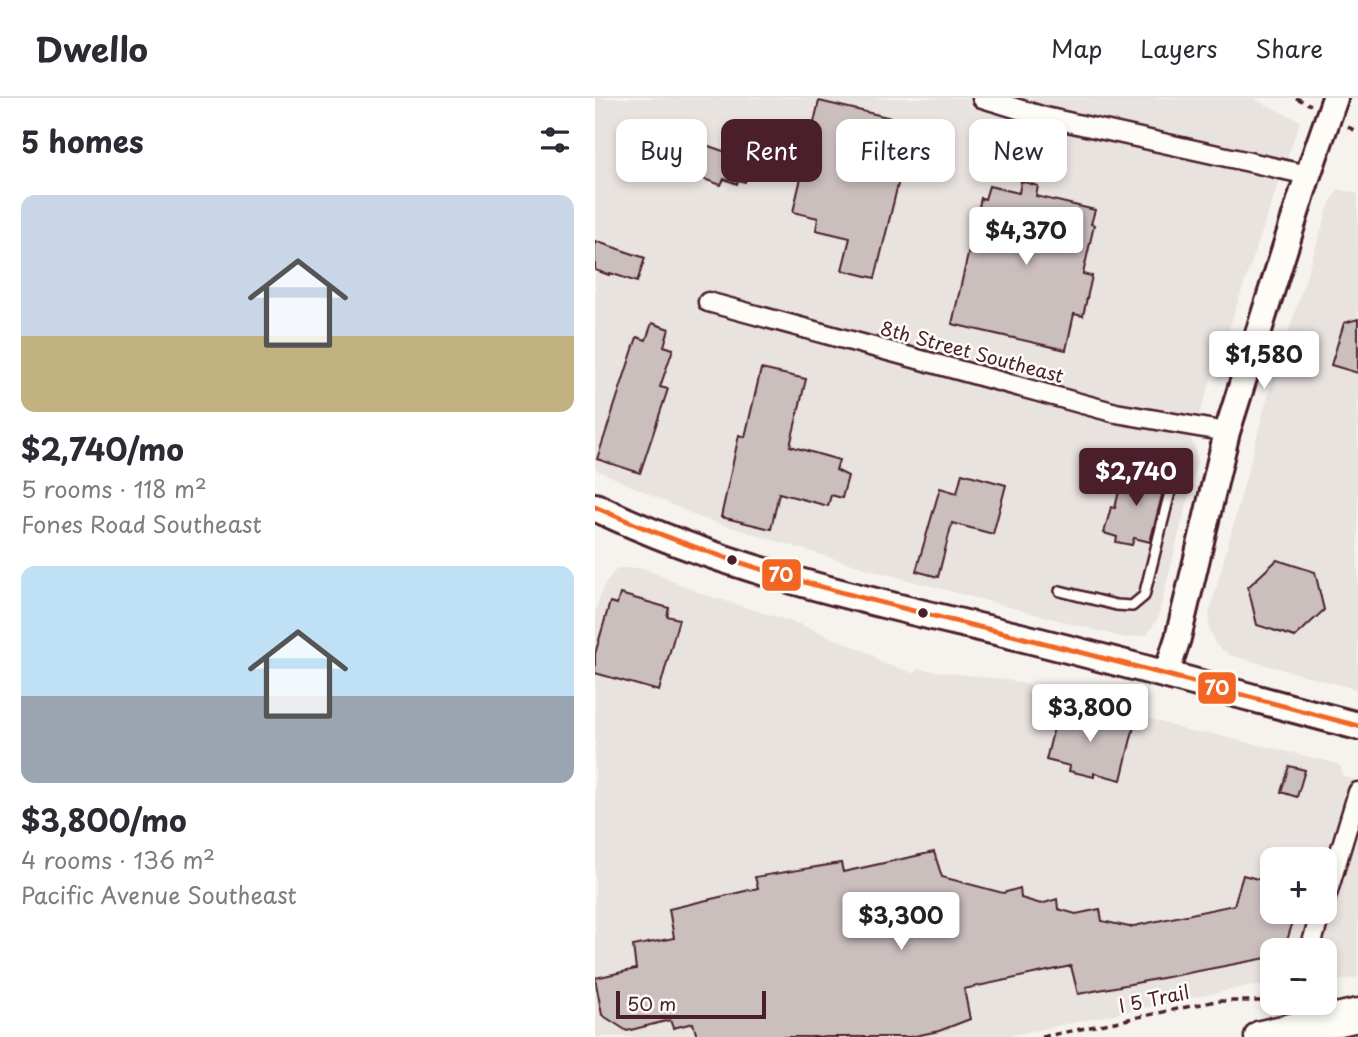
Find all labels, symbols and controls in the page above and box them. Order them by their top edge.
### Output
text: Dwello [35,23,148,73]
text: Map [1051,30,1102,66]
text: Layers [1140,30,1217,66]
text: Share [1255,30,1323,66]
text: 5 homes [21,118,144,163]
chip: Buy [616,119,707,182]
chip: Rent [721,119,822,182]
chip: Filters [836,119,955,182]
chip: New [969,119,1067,182]
icon: filters [536,121,574,159]
pin: $4,370 [969,208,1083,267]
text: $4,370 [985,212,1067,247]
icon: home [235,240,361,366]
street label: 8th Street Southeast [877,313,1067,389]
pin: $1,580 [1207,331,1321,391]
text: $1,580 [1225,336,1303,371]
text: $2,740/mo [21,426,184,471]
pin: $2,740 [1079,448,1193,508]
text: $2,740 [1095,453,1177,488]
text: 5 rooms · 118 m² [21,471,207,506]
text: Fones Road Southeast [21,506,262,541]
unlabelled marker [725,553,739,567]
line badge: 70 [761,558,802,592]
text: 70 [769,560,793,588]
unlabelled marker [916,606,930,620]
icon: home [235,611,361,737]
line badge: 70 [1197,671,1237,705]
text: 70 [1205,673,1229,701]
pin: $3,800 [1033,684,1147,744]
text: $3,800 [1048,689,1132,724]
text: $3,800/mo [21,797,187,842]
text: 4 rooms · 136 m² [21,842,215,877]
map controls [1260,847,1337,1015]
button: + [1260,847,1337,924]
text: Pacific Avenue Southeast [21,877,297,912]
pin: $3,300 [844,892,958,952]
text: $3,300 [858,897,944,932]
button: − [1260,938,1337,1015]
street label: I 5 Trail [1116,977,1192,1019]
scale bar [616,988,767,1020]
text: 50 m [627,989,676,1017]

